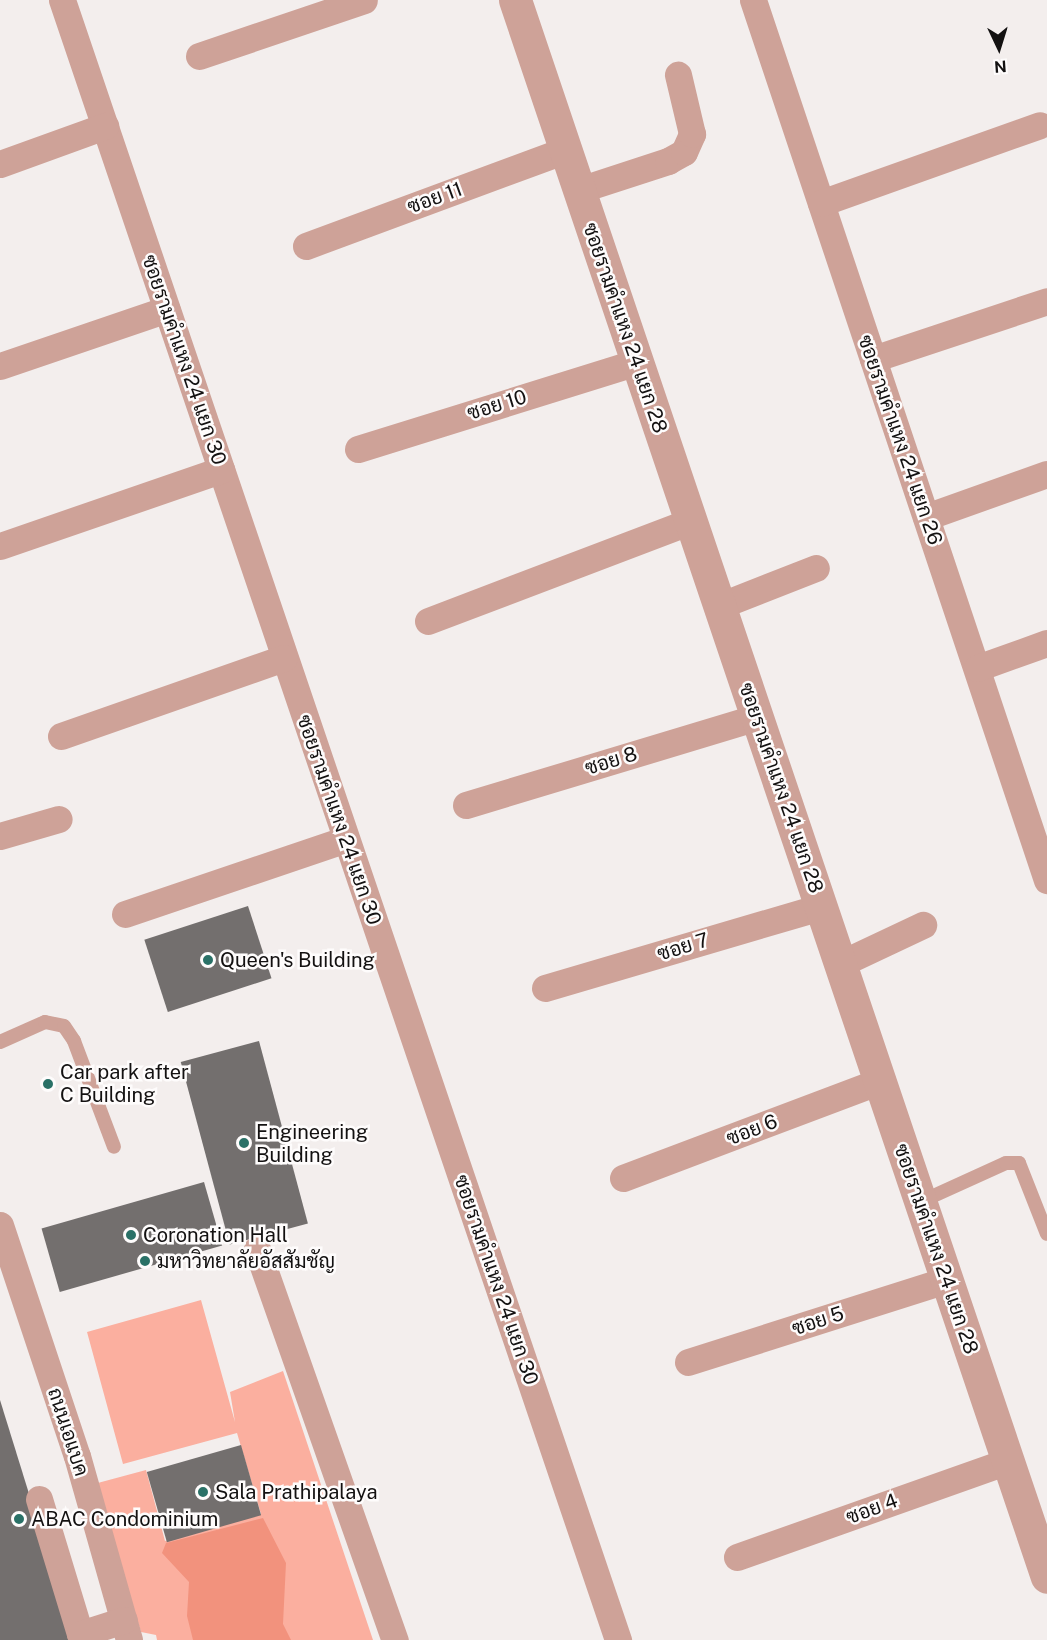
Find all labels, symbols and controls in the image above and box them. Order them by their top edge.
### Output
north arrow [969,18,1029,78]
text: N [993,57,1007,76]
street label: ซอย 11 [404,177,466,219]
street label: ซอยรามคำแหง 24 แยก 28 [578,220,672,436]
street label: ซอยรามคำแหง 24 แยก 30 [137,252,231,468]
street label: ซอยรามคำแหง 24 แยก 26 [853,332,947,548]
street label: ซอย 10 [464,385,530,425]
street label: ซอยรามคำแหง 24 แยก 28 [734,680,828,896]
street label: ซอยรามคำแหง 24 แยก 30 [292,712,386,928]
street label: ซอย 8 [582,742,640,780]
street label: ซอย 7 [654,928,712,966]
place label: Queen's Building [220,948,375,972]
marker: Queen's Building [201,953,215,967]
place label: Car park after C Building [60,1060,189,1107]
marker: Car park after C Building [41,1077,55,1091]
street label: ซอย 6 [723,1109,781,1151]
place label: Engineering Building [256,1120,368,1167]
marker: Engineering Building [237,1136,251,1150]
street label: ซอยรามคำแหง 24 แยก 28 [889,1141,983,1357]
street label: ซอยรามคำแหง 24 แยก 30 [449,1172,543,1388]
place label: Coronation Hall [143,1223,288,1247]
marker: Coronation Hall [124,1228,138,1242]
place label: มหาวิทยาลัยอัสสัมชัญ [157,1249,335,1273]
marker: มหาวิทยาลัยอัสสัมชัญ [138,1254,152,1268]
street label: ซอย 5 [789,1301,847,1341]
street label: ถนนเอแบค [42,1385,94,1479]
place label: Sala Prathipalaya [215,1480,378,1504]
marker: Sala Prathipalaya [196,1485,210,1499]
street label: ซอย 4 [843,1489,901,1529]
place label: ABAC Condominium [31,1507,218,1531]
marker: ABAC Condominium [12,1512,26,1526]

